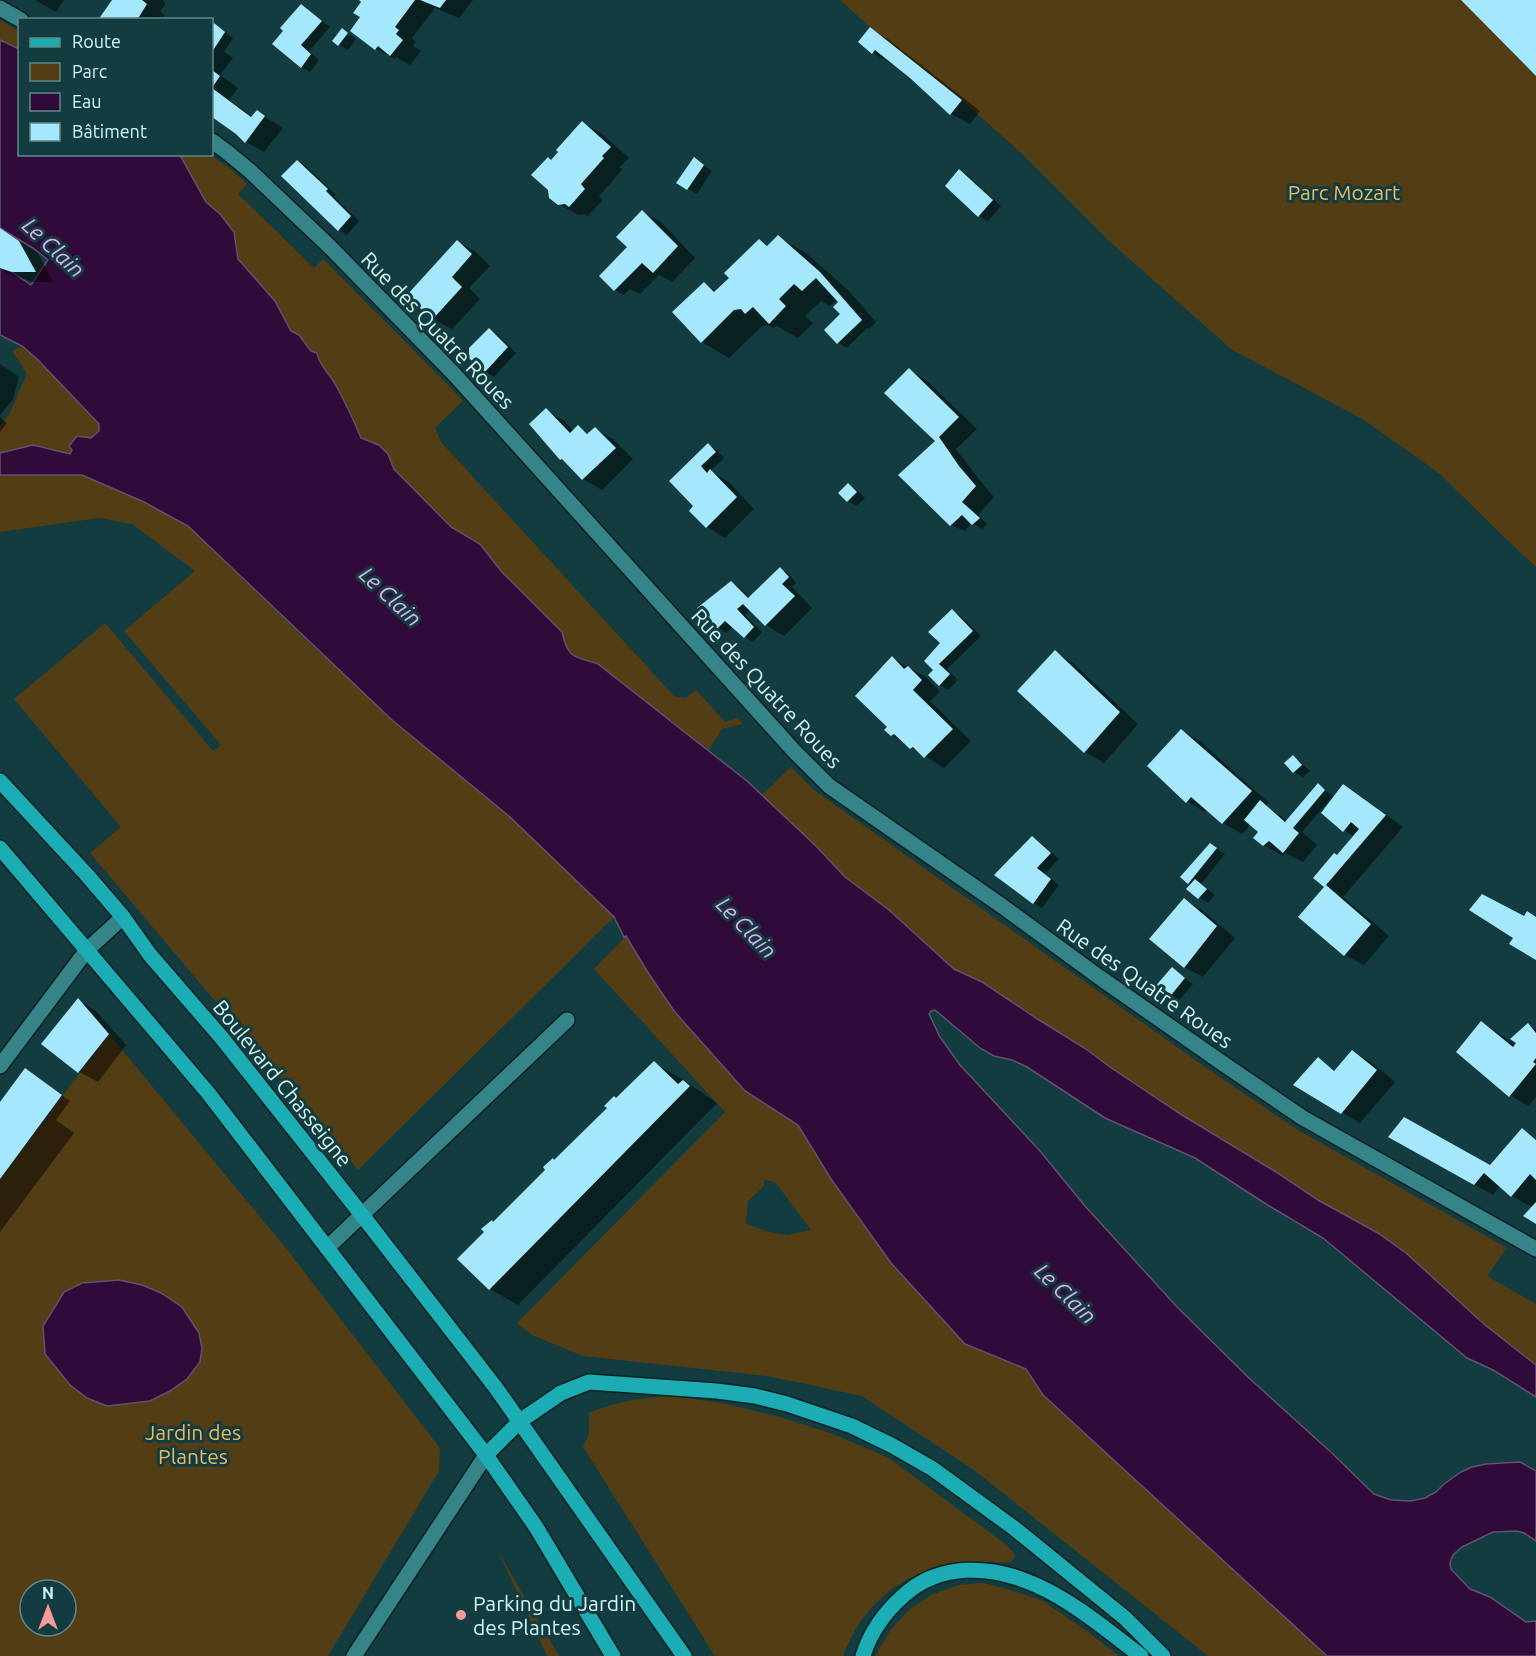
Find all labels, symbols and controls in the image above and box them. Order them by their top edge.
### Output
legend [18,18,213,156]
text: Route [72,31,121,51]
text: Parc [72,61,107,81]
text: Eau [72,91,102,111]
text: Bâtiment [72,121,147,141]
park label: Parc Mozart [1288,180,1400,204]
water label: Le Clain [18,212,90,282]
street label: Rue des Quatre Roues [357,246,519,414]
water label: Le Clain [355,561,427,631]
street label: Rue des Quatre Roues [687,603,847,773]
water label: Le Clain [712,891,782,963]
street label: Rue des Quatre Roues [1053,913,1237,1053]
street label: Boulevard Chasseigne [209,995,357,1171]
water label: Le Clain [1030,1258,1102,1328]
park label: Jardin des Plantes [145,1420,241,1468]
north arrow [18,1578,78,1638]
text: N [42,1584,54,1602]
place label: Parking du Jardin des Plantes [473,1591,636,1639]
marker: Parking du Jardin des Plantes [454,1608,468,1622]

